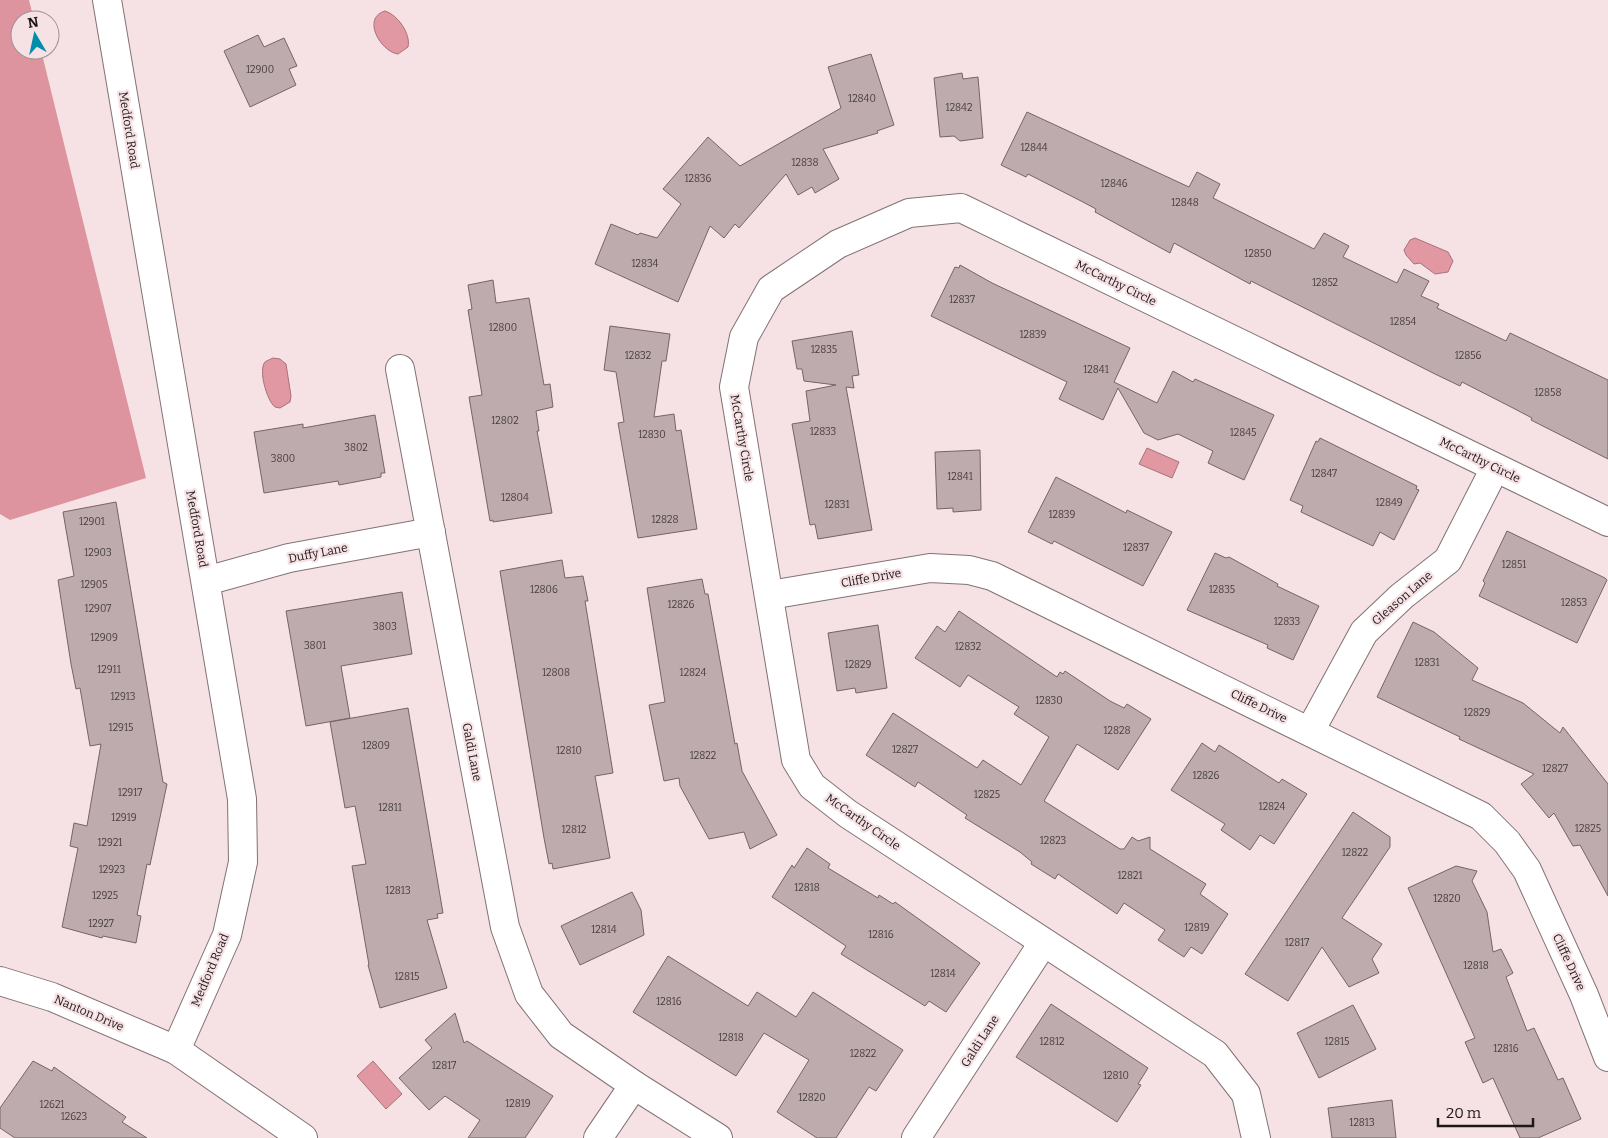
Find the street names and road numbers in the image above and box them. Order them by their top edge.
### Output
street label: Medford Road [116,90,142,170]
street label: McCarthy Circle [1073,257,1159,309]
street label: McCarthy Circle [727,393,757,483]
street label: McCarthy Circle [1437,434,1523,486]
street label: Medford Road [183,489,211,569]
street label: Duffy Lane [287,540,349,566]
street label: Cliffe Drive [840,566,902,590]
street label: Gleason Lane [1369,568,1435,628]
street label: Cliffe Drive [1229,686,1289,726]
street label: Galdi Lane [459,722,485,782]
street label: McCarthy Circle [823,791,903,853]
street label: Medford Road [188,931,232,1009]
street label: Cliffe Drive [1550,931,1588,993]
street label: Nanton Drive [52,992,126,1034]
street label: Galdi Lane [958,1012,1002,1070]

